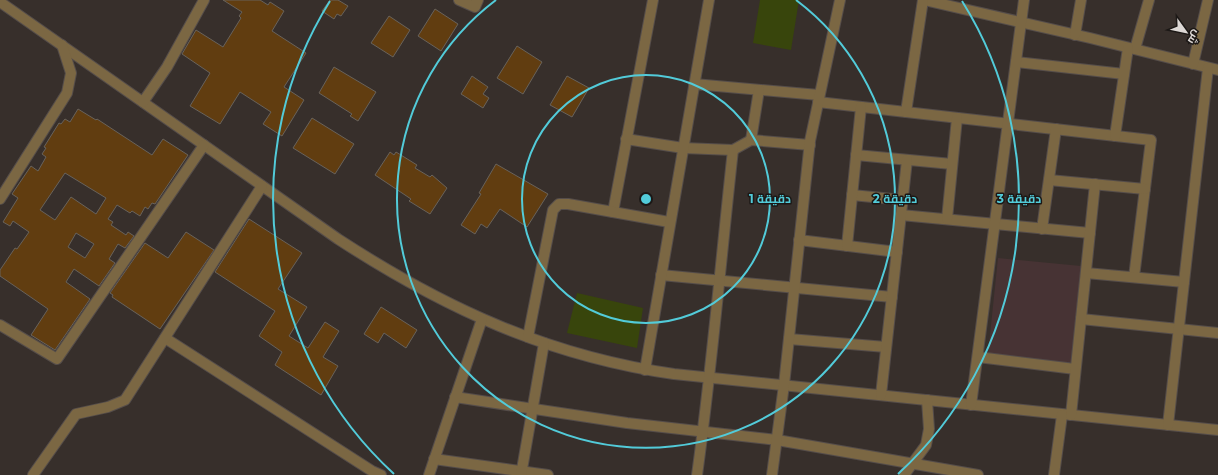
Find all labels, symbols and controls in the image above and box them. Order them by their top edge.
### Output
north arrow [1166,12,1206,52]
text: ش [1185,28,1204,47]
text: 1 دقيقة [749,191,791,206]
text: 2 دقيقة [873,191,917,206]
text: 3 دقيقة [996,191,1041,206]
centre of rings [639,192,653,206]

